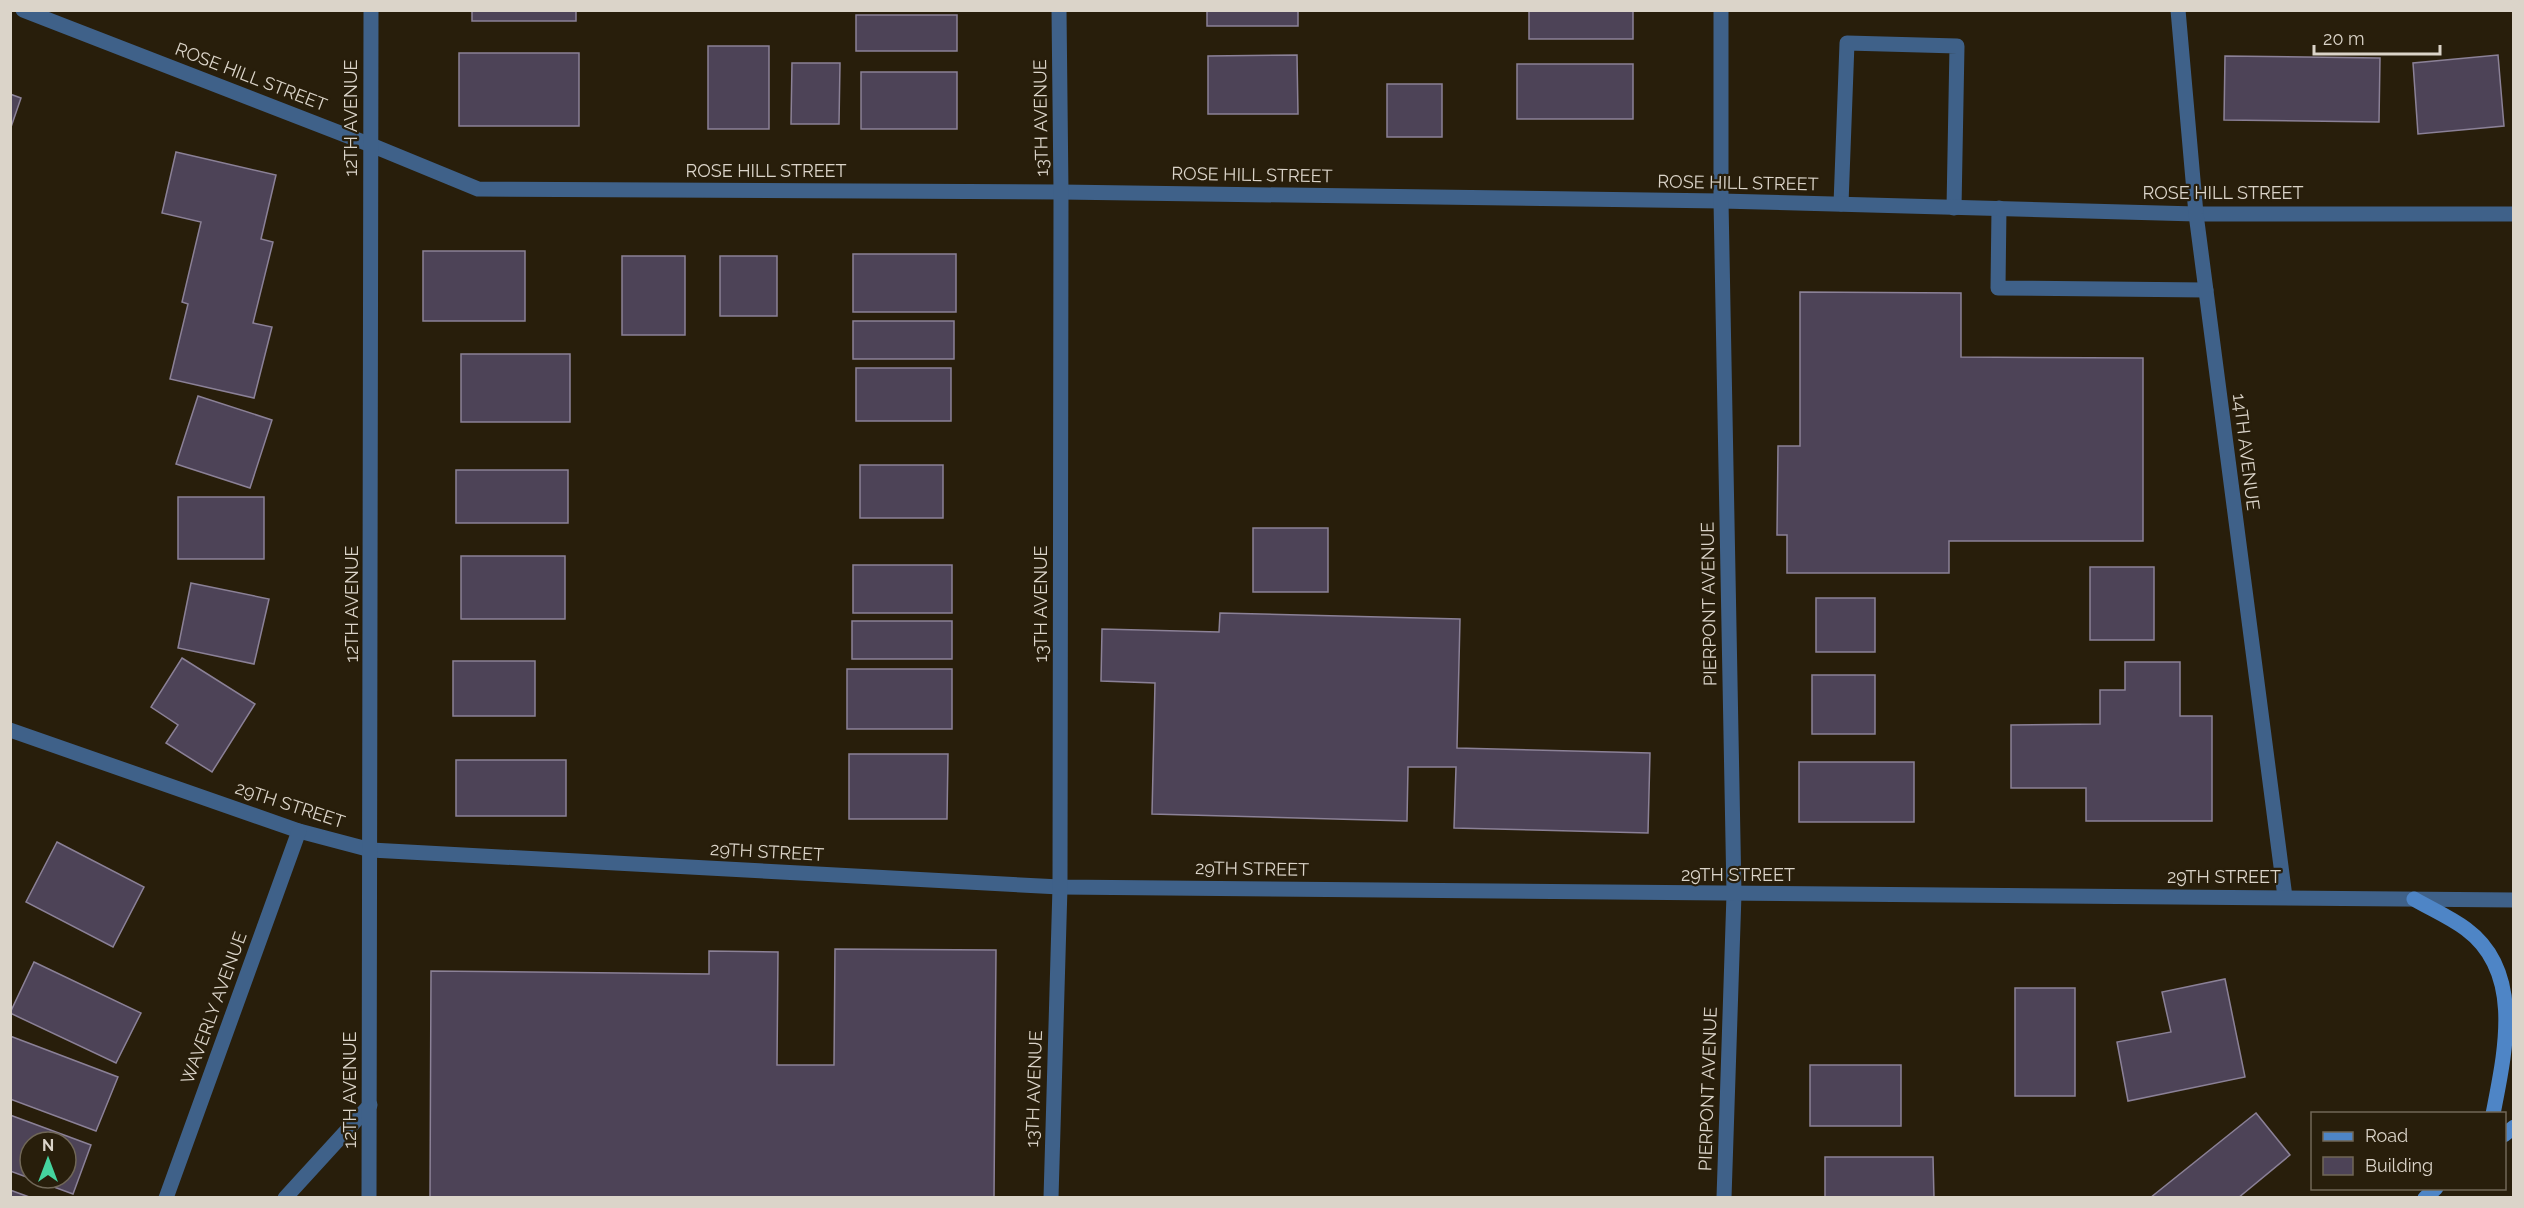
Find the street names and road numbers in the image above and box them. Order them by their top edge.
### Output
street label: ROSE HILL STREET [172,38,330,115]
street label: 12TH AVENUE [340,59,361,177]
street label: 13TH AVENUE [1029,59,1052,177]
street label: ROSE HILL STREET [685,160,847,181]
street label: ROSE HILL STREET [1171,163,1333,186]
street label: ROSE HILL STREET [1657,171,1819,194]
street label: ROSE HILL STREET [2142,182,2304,203]
street label: 14TH AVENUE [2229,392,2264,512]
street label: PIERPONT AVENUE [1697,522,1720,686]
street label: 12TH AVENUE [341,545,362,663]
street label: 13TH AVENUE [1030,545,1051,663]
street label: 29TH STREET [233,777,348,832]
street label: 29TH STREET [710,838,825,865]
street label: 29TH STREET [1195,857,1309,880]
street label: 29TH STREET [1681,864,1795,885]
street label: 29TH STREET [2167,866,2281,887]
street label: WAVERLY AVENUE [176,929,251,1087]
street label: PIERPONT AVENUE [1694,1007,1721,1171]
street label: 13TH AVENUE [1021,1030,1046,1148]
street label: 12TH AVENUE [339,1031,360,1149]

